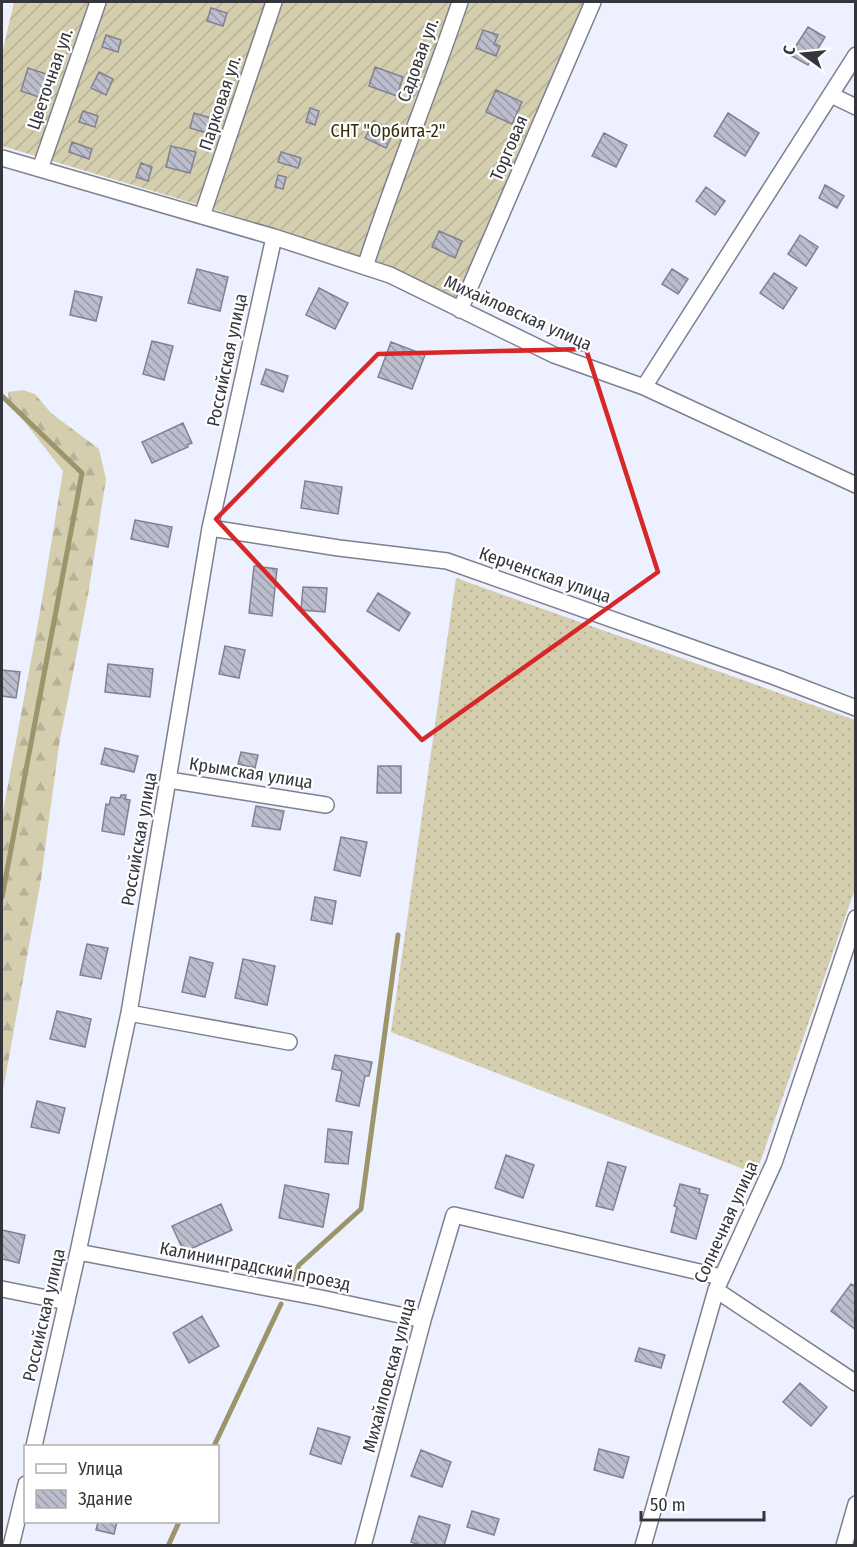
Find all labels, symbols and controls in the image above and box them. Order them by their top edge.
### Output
street label: Садовая ул. [393,15,443,105]
north arrow [773,24,833,84]
street label: Цветочная ул. [22,25,78,133]
text: С [779,43,799,57]
street label: Парковая ул. [194,52,246,153]
street label: Торговая [485,112,533,184]
park label: СНТ "Орбита-2" [331,120,445,142]
street label: Михайловская улица [441,271,595,355]
street label: Российская улица [202,291,252,429]
street label: Керченская улица [476,542,614,608]
street label: Крымская улица [188,752,315,794]
street label: Российская улица [116,770,162,908]
street label: Солнечная улица [689,1157,763,1286]
street label: Калининградский проезд [158,1237,352,1295]
street label: Российская улица [18,1246,70,1384]
street label: Михайловская улица [358,1295,420,1455]
legend [24,1445,219,1523]
text: Улица [77,1458,123,1480]
scale bar [641,1484,764,1522]
text: Здание [78,1488,133,1510]
text: 50 m [650,1494,686,1516]

